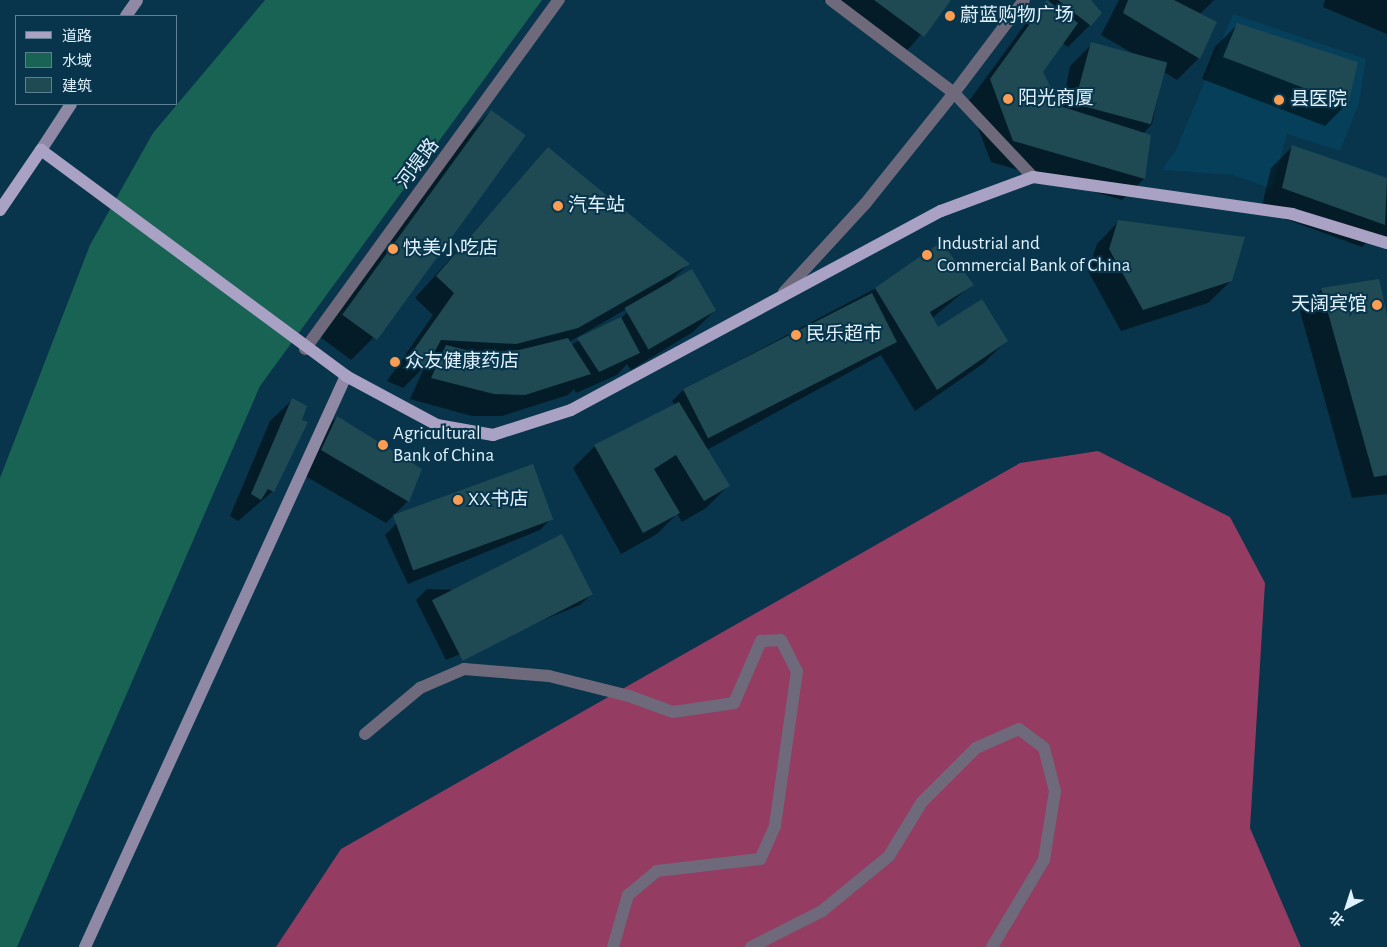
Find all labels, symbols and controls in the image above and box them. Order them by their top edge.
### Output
place label: 蔚蓝购物广场 [960,5,1074,27]
marker: 蔚蓝购物广场 [944,10,956,22]
legend [15,15,178,105]
text: 道路 [62,29,92,44]
text: 水域 [62,54,92,69]
text: 建筑 [62,79,92,94]
place label: 阳光商厦 [1018,88,1094,110]
place label: 县医院 [1290,89,1347,111]
marker: 阳光商厦 [1002,93,1014,105]
marker: 县医院 [1272,93,1286,107]
street label: 河堤路 [392,134,444,194]
place label: 汽车站 [568,195,625,217]
marker: 汽车站 [552,200,564,212]
place label: Industrial and Commercial Bank of China [937,233,1130,277]
place label: 快美小吃店 [403,238,498,260]
marker: 快美小吃店 [387,243,399,255]
marker: Industrial and Commercial Bank of China [921,249,933,261]
place label: 天阔宾馆 [1291,294,1367,316]
marker: 天阔宾馆 [1371,299,1383,311]
place label: 民乐超市 [806,324,882,346]
marker: 民乐超市 [790,329,802,341]
place label: 众友健康药店 [405,351,519,373]
marker: 众友健康药店 [389,356,401,368]
place label: Agricultural Bank of China [393,423,494,467]
marker: Agricultural Bank of China [377,439,389,451]
place label: XX书店 [468,489,529,511]
marker: XX书店 [452,494,464,506]
north arrow [1322,882,1372,932]
text: 北 [1327,909,1347,928]

